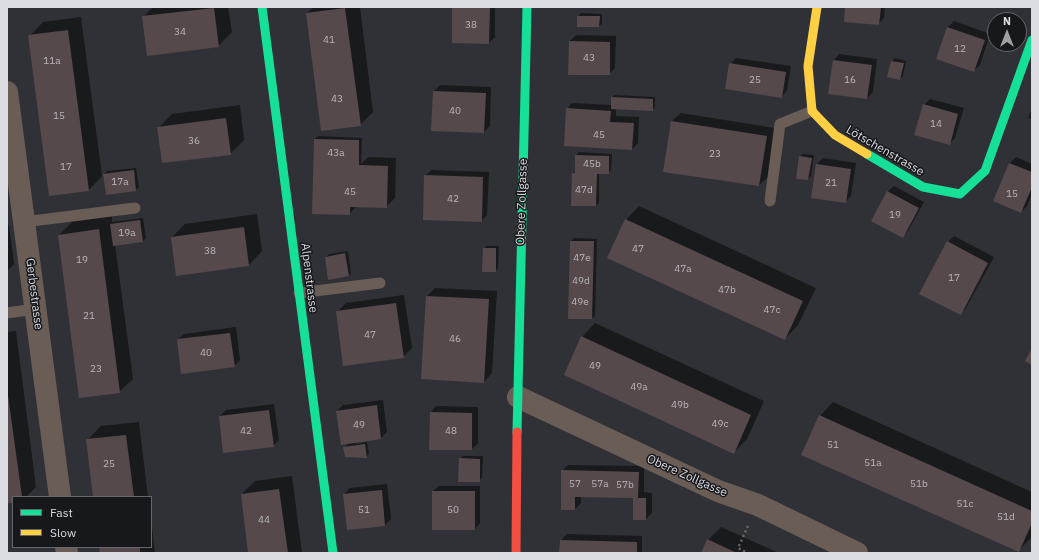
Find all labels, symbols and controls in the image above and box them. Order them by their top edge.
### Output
north arrow [987,12,1027,52]
text: N [1003,14,1011,28]
house number: 38 [465,19,477,31]
house number: 34 [174,26,186,38]
house number: 41 [323,34,335,46]
house number: 12 [954,43,966,55]
house number: 43 [583,52,595,64]
house number: 11a [43,55,61,67]
house number: 25 [749,74,761,86]
house number: 16 [844,74,856,86]
house number: 43 [331,93,343,105]
house number: 40 [449,105,461,117]
house number: 15 [53,110,65,122]
house number: 14 [930,118,942,130]
street label: Lötschenstrasse [843,123,927,179]
house number: 45 [593,129,605,141]
house number: 36 [188,135,200,147]
house number: 43a [327,147,345,159]
house number: 23 [709,148,721,160]
street label: Obere Zollgasse [513,158,531,246]
house number: 45b [583,158,601,170]
house number: 17 [60,161,72,173]
house number: 17a [111,176,129,188]
house number: 21 [825,177,837,189]
house number: 47d [575,184,593,196]
house number: 45 [344,186,356,198]
house number: 15 [1006,188,1018,200]
house number: 42 [447,193,459,205]
house number: 19 [889,209,901,221]
house number: 19a [118,227,136,239]
street label: Alpenstrasse [298,242,320,314]
house number: 47 [632,243,644,255]
house number: 38 [204,245,216,257]
house number: 47e [573,252,591,264]
house number: 19 [76,254,88,266]
street label: Gerbestrasse [22,257,46,331]
house number: 47a [674,263,692,275]
house number: 17 [948,272,960,284]
house number: 49d [572,275,590,287]
house number: 47b [718,284,736,296]
house number: 49e [571,296,589,308]
house number: 47c [763,304,781,316]
house number: 21 [83,310,95,322]
house number: 47 [364,329,376,341]
house number: 46 [449,333,461,345]
house number: 40 [200,347,212,359]
house number: 49 [589,360,601,372]
house number: 23 [90,363,102,375]
house number: 49a [630,381,648,393]
house number: 49b [671,399,689,411]
house number: 49c [711,418,729,430]
house number: 49 [353,419,365,431]
house number: 42 [240,425,252,437]
house number: 48 [445,425,457,437]
house number: 51 [827,439,839,451]
street label: Obere Zollgasse [644,452,730,500]
house number: 51a [864,457,882,469]
house number: 25 [103,458,115,470]
house number: 57 [569,478,581,490]
house number: 57a [591,478,609,490]
house number: 51b [910,478,928,490]
house number: 57b [616,479,634,491]
legend [12,496,152,548]
house number: 51c [956,498,974,510]
house number: 51 [358,504,370,516]
house number: 50 [447,504,459,516]
text: Fast [50,505,73,520]
house number: 51d [997,511,1015,523]
house number: 44 [258,514,270,526]
text: Slow [50,525,76,540]

